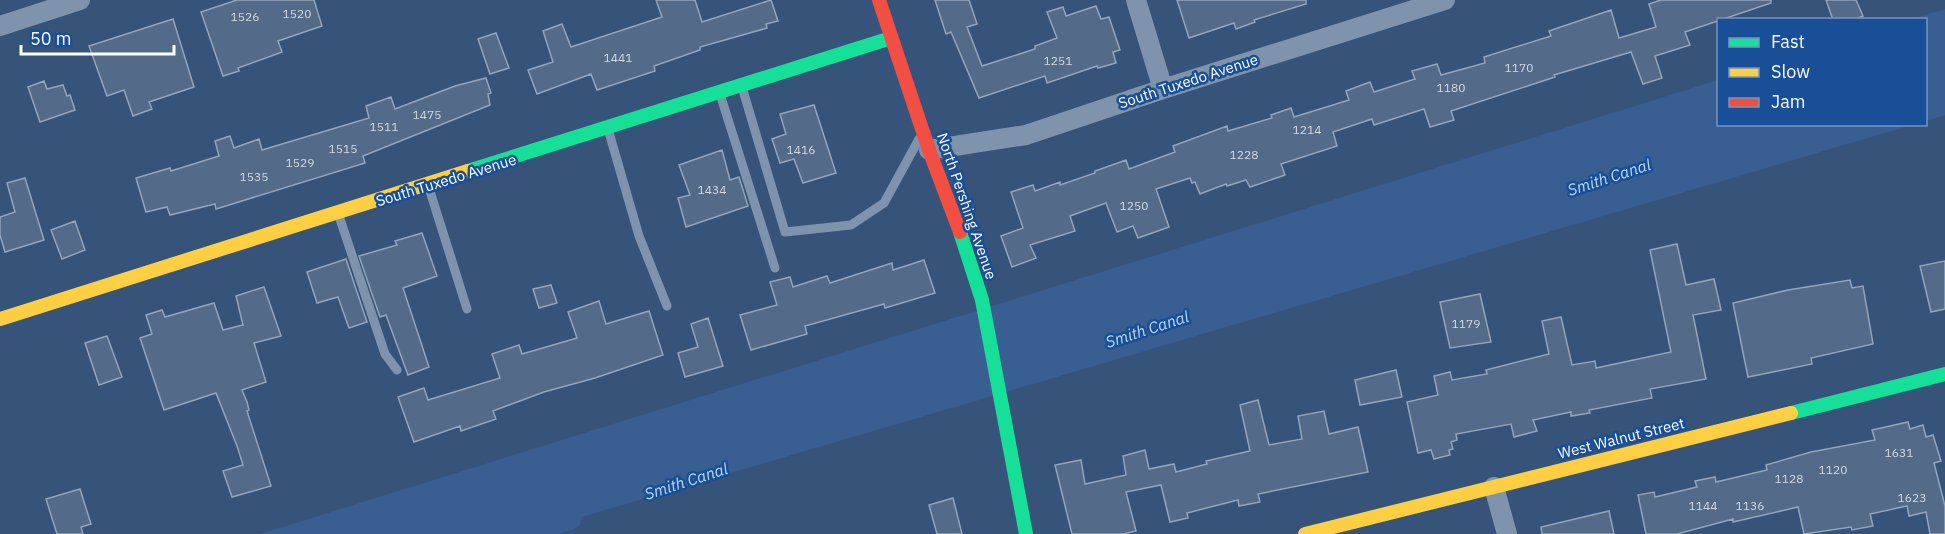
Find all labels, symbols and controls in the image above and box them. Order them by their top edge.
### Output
house number: 1520 [283,6,311,21]
house number: 1526 [231,9,259,24]
scale bar [21,18,174,56]
legend [1717,18,1927,126]
text: 50 m [30,27,72,50]
text: Fast [1771,30,1805,53]
street label: South Tuxedo Avenue [1116,49,1260,113]
house number: 1441 [604,50,632,65]
house number: 1251 [1044,53,1072,68]
house number: 1170 [1505,60,1533,75]
text: Slow [1771,60,1810,83]
house number: 1180 [1437,80,1465,95]
text: Jam [1771,90,1806,113]
house number: 1475 [413,107,441,122]
house number: 1511 [370,119,398,134]
house number: 1214 [1293,122,1321,137]
street label: North Pershing Avenue [933,130,1001,282]
house number: 1515 [329,141,357,156]
house number: 1416 [787,142,815,157]
house number: 1228 [1230,147,1258,162]
street label: South Tuxedo Avenue [374,150,518,210]
water label: Smith Canal [1565,154,1654,200]
house number: 1529 [286,155,314,170]
house number: 1535 [240,169,268,184]
house number: 1434 [698,182,726,197]
house number: 1250 [1120,198,1148,213]
water label: Smith Canal [1103,306,1192,352]
house number: 1179 [1452,316,1480,331]
street label: West Walnut Street [1556,413,1686,463]
house number: 1631 [1885,445,1913,460]
water label: Smith Canal [642,458,731,504]
house number: 1120 [1819,462,1847,477]
house number: 1128 [1775,471,1803,486]
house number: 1623 [1898,490,1926,505]
house number: 1144 [1689,498,1717,513]
house number: 1136 [1736,498,1764,513]

